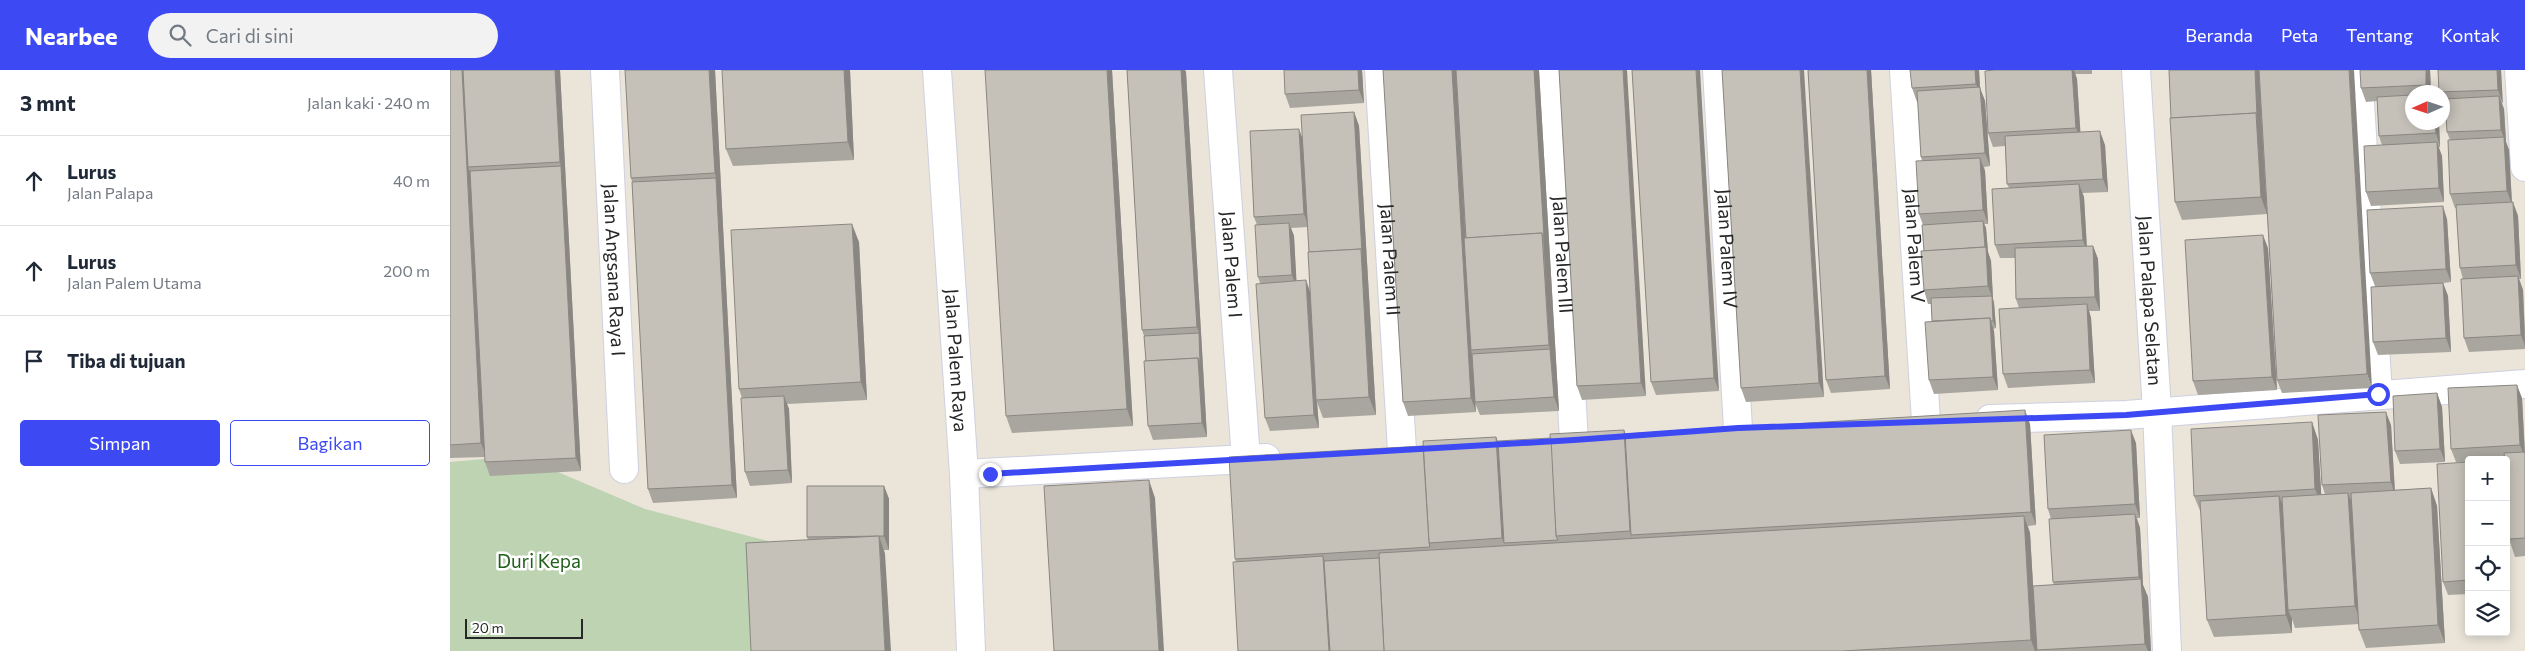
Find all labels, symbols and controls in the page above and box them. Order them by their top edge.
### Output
search box [148,13,498,58]
text: Nearbee [25,21,118,50]
icon: search [166,21,194,49]
text: Cari di sini [206,24,294,47]
text: Beranda [2185,24,2253,46]
text: Peta [2281,24,2318,46]
text: Tentang [2346,24,2413,46]
text: Kontak [2441,24,2500,46]
north arrow [2405,85,2450,130]
text: 3 mnt [20,90,76,115]
text: Jalan kaki · 240 m [307,93,430,112]
text: Lurus [67,160,116,183]
icon: ahead [20,167,48,195]
text: 40 m [393,171,430,190]
text: Jalan Palapa [67,183,153,202]
street label: Jalan Angsana Raya I [599,183,631,357]
street label: Jalan Palem IV [1713,188,1743,309]
street label: Jalan Palem V [1900,188,1931,304]
street label: Jalan Palem III [1548,195,1578,314]
street label: Jalan Palem II [1376,203,1406,316]
street label: Jalan Palem I [1217,210,1248,319]
street label: Jalan Palapa Selatan [2134,215,2167,386]
text: Lurus [67,250,116,273]
icon: ahead [20,257,48,285]
text: 200 m [383,261,430,280]
text: Jalan Palem Utama [67,273,202,292]
street label: Jalan Palem Raya [941,288,973,433]
icon: arrive [20,347,48,375]
text: Tiba di tujuan [67,349,185,372]
route start [2367,383,2390,406]
button: Simpan [20,420,220,466]
button: Bagikan [230,420,430,466]
map controls [2465,456,2510,636]
button: + [2465,456,2510,501]
route end [979,463,1002,486]
button: − [2465,501,2510,546]
button: locate [2465,546,2510,591]
park label: Duri Kepa [497,549,581,572]
button: layers [2465,591,2510,636]
scale bar [465,616,582,639]
text: 20 m [472,619,504,636]

